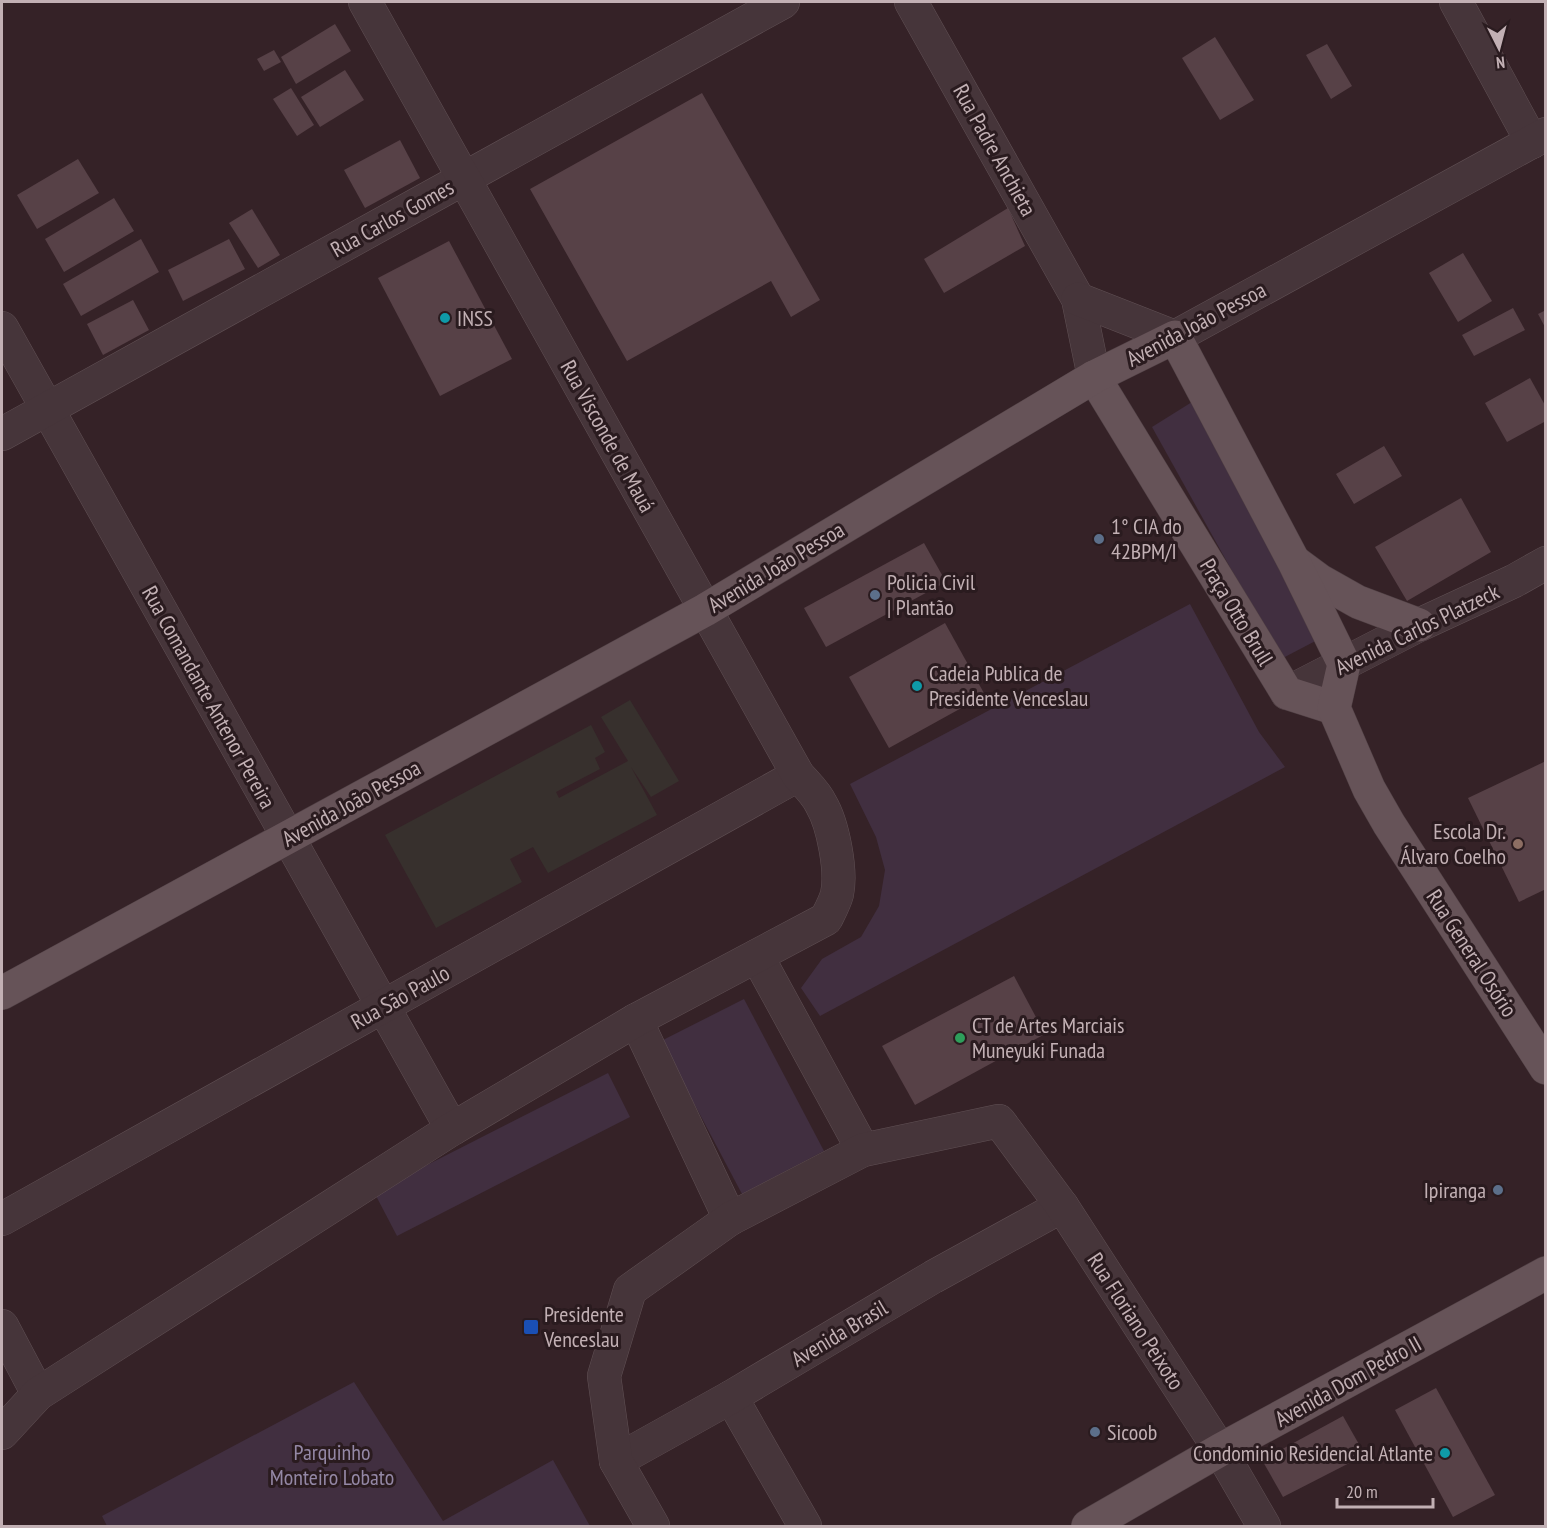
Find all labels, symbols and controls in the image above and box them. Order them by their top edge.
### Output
north arrow [1469,18,1529,78]
text: N [1495,53,1506,73]
street label: Rua Padre Anchieta [947,79,1043,221]
street label: Rua Carlos Gomes [326,173,458,263]
street label: Avenida João Pessoa [1121,275,1271,373]
place label: INSS [457,304,493,332]
marker: INSS [438,311,452,325]
street label: Rua Visconde de Mauá [555,355,661,517]
place label: 1° CIA do 42BPM/I [1111,512,1182,565]
street label: Avenida João Pessoa [703,515,849,619]
marker: 1° CIA do 42BPM/I [1092,532,1106,546]
street label: Praça Otto Brull [1194,553,1280,671]
place label: Policia Civil | Plantão [887,568,976,621]
street label: Avenida Carlos Platzeck [1330,577,1504,681]
street label: Rua Comandante Antenor Pereira [136,581,282,813]
marker: Policia Civil | Plantão [868,588,882,602]
place label: Cadeia Publica de Presidente Venceslau [929,659,1088,712]
marker: Cadeia Publica de Presidente Venceslau [910,679,924,693]
street label: Avenida João Pessoa [277,753,425,853]
place label: Escola Dr. Álvaro Coelho [1401,817,1506,870]
marker: Escola Dr. Álvaro Coelho [1511,837,1525,851]
street label: Rua General Osório [1420,884,1524,1022]
street label: Rua São Paulo [346,959,454,1035]
place label: CT de Artes Marciais Muneyuki Funada [972,1011,1124,1064]
marker: CT de Artes Marciais Muneyuki Funada [953,1031,967,1045]
place label: Ipiranga [1424,1176,1486,1204]
marker: Ipiranga [1491,1183,1505,1197]
street label: Rua Floriano Peixoto [1081,1247,1191,1395]
street label: Avenida Brasil [786,1293,893,1373]
place label: Presidente Venceslau [543,1300,624,1353]
marker: Presidente Venceslau [522,1318,540,1336]
street label: Avenida Dom Pedro II [1270,1329,1426,1433]
place label: Sicoob [1107,1418,1157,1446]
marker: Sicoob [1088,1425,1102,1439]
park label: Parquinho Monteiro Lobato [270,1438,394,1491]
place label: Condominio Residencial Atlante [1193,1439,1433,1467]
marker: Condominio Residencial Atlante [1438,1446,1452,1460]
scale bar [1337,1471,1433,1509]
text: 20 m [1346,1480,1378,1503]

